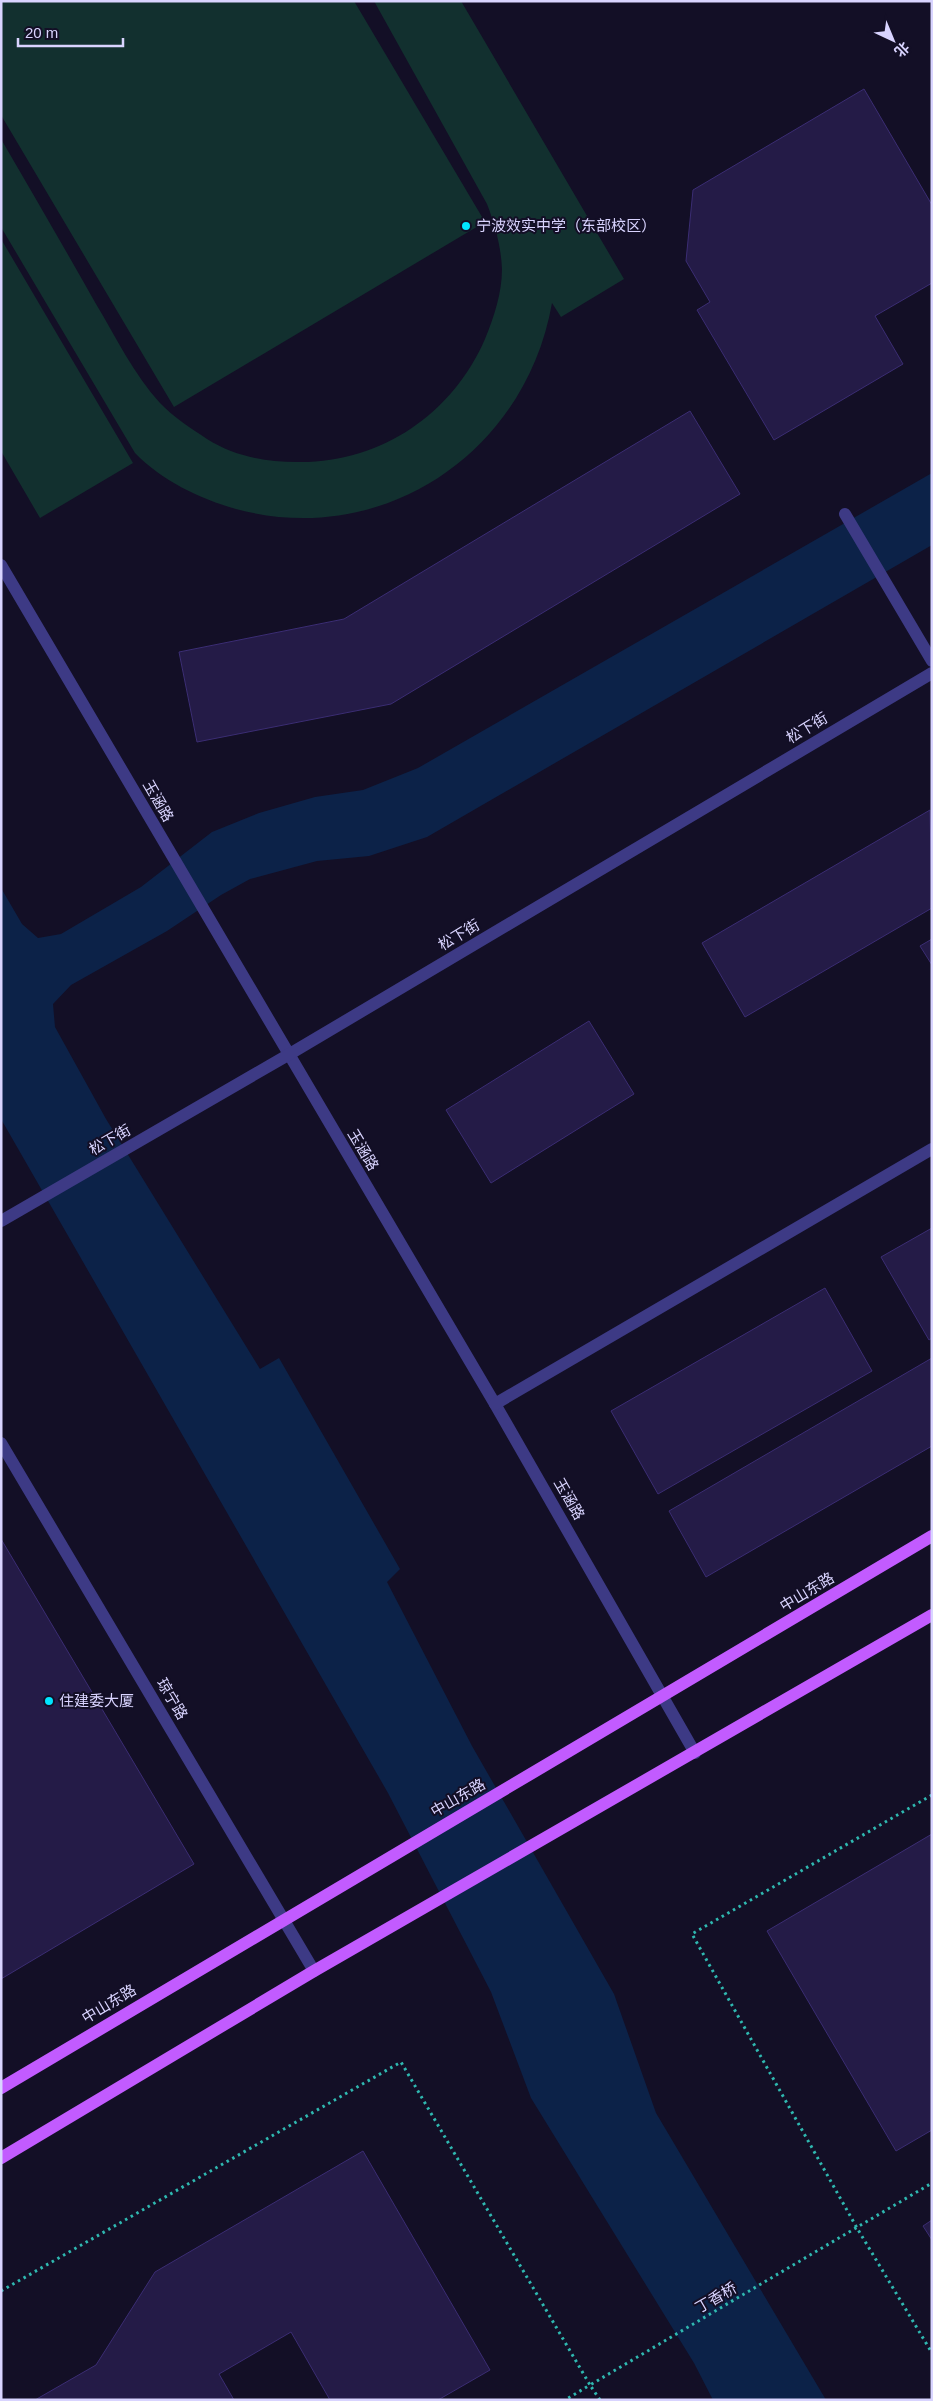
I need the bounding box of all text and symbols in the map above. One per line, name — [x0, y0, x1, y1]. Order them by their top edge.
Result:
scale bar — [18, 15, 122, 47]
north arrow — [868, 15, 918, 65]
text: 20 m — [25, 24, 58, 41]
text: 北 — [891, 39, 913, 60]
place label: 宁波效实中学（东部校区） — [476, 217, 656, 234]
marker: 宁波效实中学（东部校区） — [460, 220, 472, 232]
street label: 松下街 — [783, 709, 830, 746]
street label: 玉涵路 — [140, 777, 177, 824]
street label: 松下街 — [435, 916, 482, 953]
street label: 松下街 — [86, 1121, 133, 1158]
street label: 玉涵路 — [345, 1126, 382, 1173]
street label: 玉涵路 — [551, 1475, 588, 1522]
street label: 中山东路 — [777, 1569, 837, 1614]
street label: 琼宁路 — [154, 1675, 191, 1722]
place label: 住建委大厦 — [59, 1692, 134, 1709]
marker: 住建委大厦 — [43, 1695, 55, 1707]
street label: 中山东路 — [428, 1775, 488, 1820]
street label: 中山东路 — [79, 1981, 139, 2026]
street label: 丁香桥 — [692, 2279, 739, 2316]

